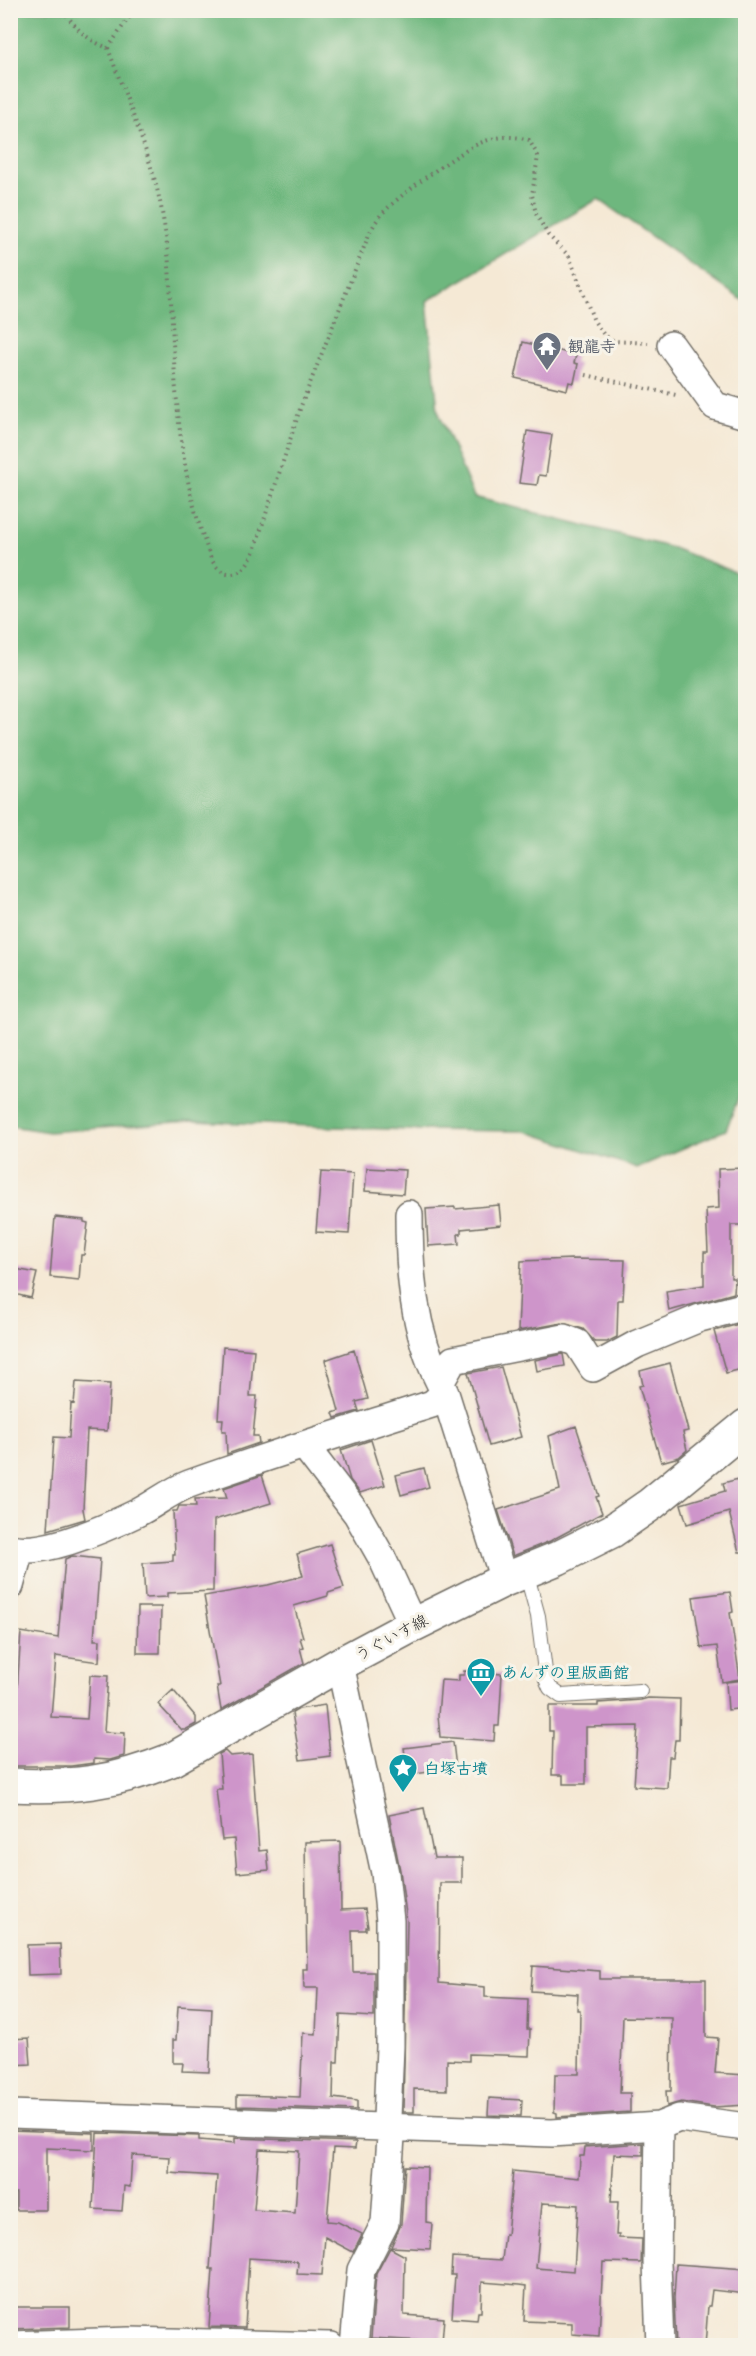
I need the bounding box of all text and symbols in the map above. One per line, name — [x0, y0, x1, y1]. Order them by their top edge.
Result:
temple icon: 観龍寺 — [531, 330, 563, 372]
place label: 観龍寺 — [568, 335, 616, 360]
street label: うぐいす線 — [351, 1609, 433, 1668]
museum icon: あんずの里版画館 — [465, 1656, 497, 1698]
place label: あんずの里版画館 — [502, 1661, 629, 1686]
place icon: 白塚古墳 — [387, 1752, 419, 1794]
place label: 白塚古墳 — [424, 1757, 488, 1782]

